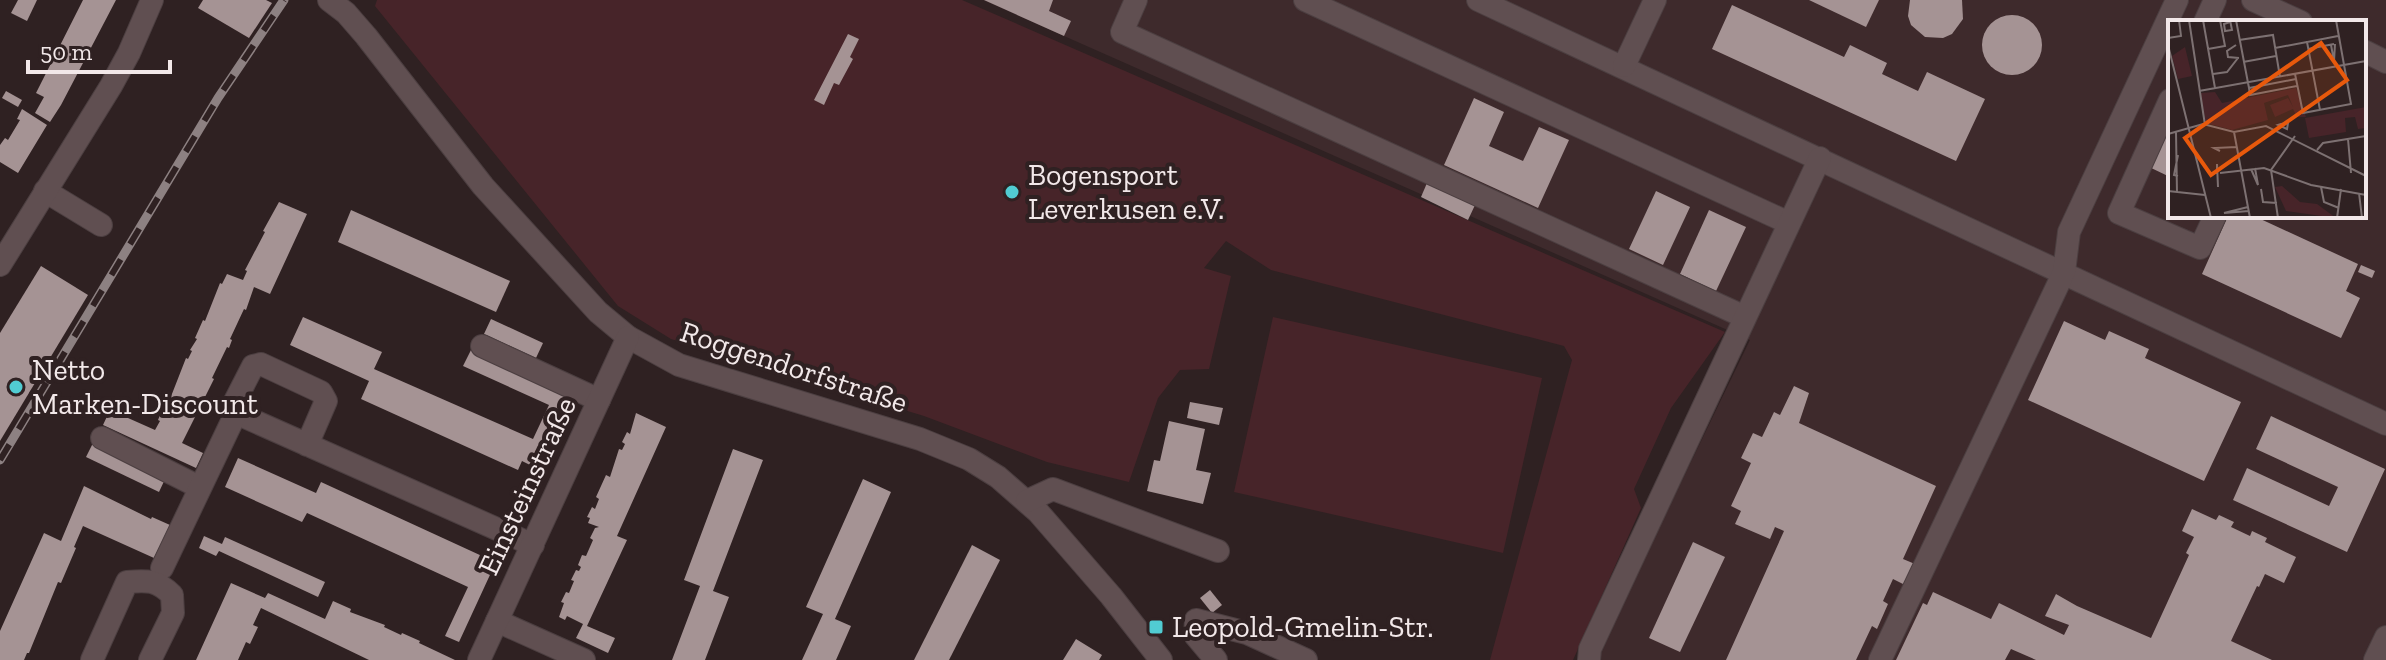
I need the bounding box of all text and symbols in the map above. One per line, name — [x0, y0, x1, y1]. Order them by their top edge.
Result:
inset map — [2168, 20, 2366, 218]
scale bar — [28, 24, 170, 74]
text: 50 m — [40, 37, 93, 66]
place label: Bogensport Leverkusen e.V. — [1028, 157, 1224, 227]
marker: Bogensport Leverkusen e.V. — [1003, 183, 1021, 201]
street label: Roggendorfstraße — [676, 313, 912, 421]
place label: Netto Marken-Discount — [32, 352, 258, 422]
marker: Netto Marken-Discount — [7, 378, 25, 396]
street label: Einsteinstraße — [470, 391, 584, 581]
place label: Leopold-Gmelin-Str. — [1172, 609, 1434, 645]
marker: Leopold-Gmelin-Str. — [1147, 618, 1165, 636]

